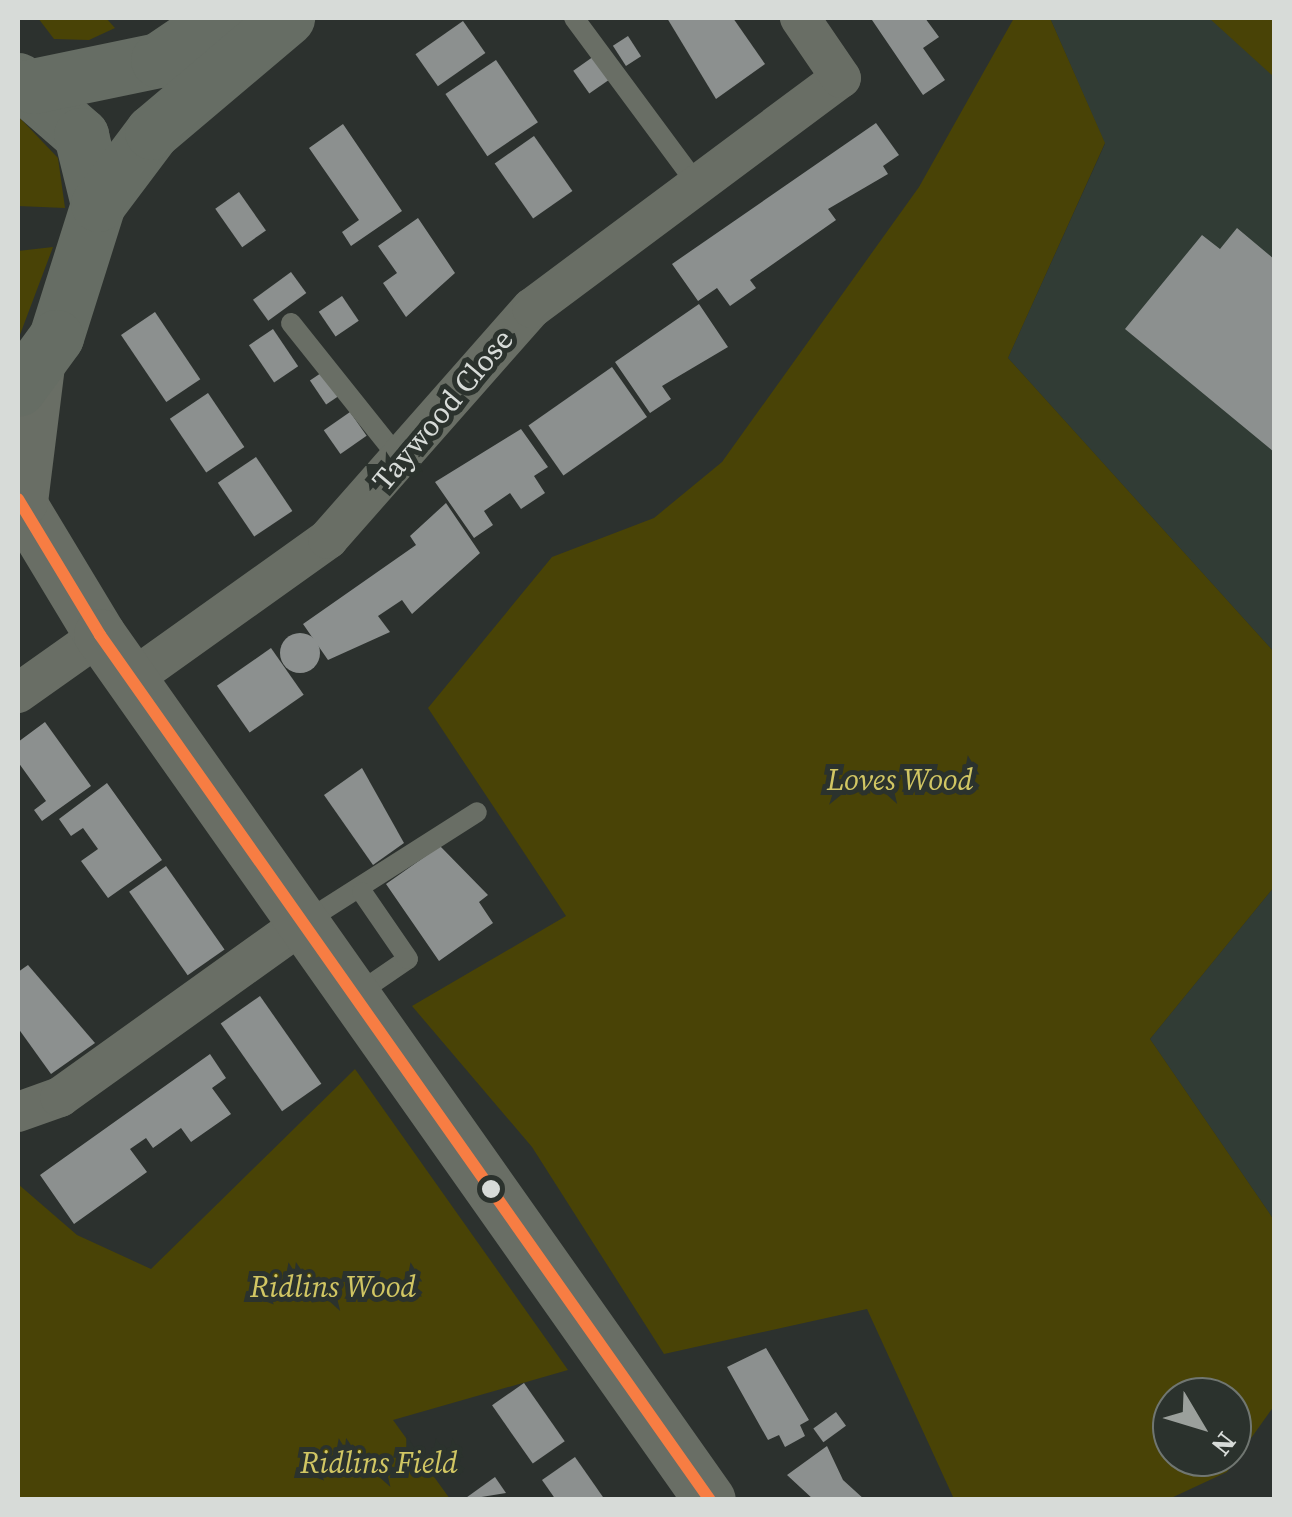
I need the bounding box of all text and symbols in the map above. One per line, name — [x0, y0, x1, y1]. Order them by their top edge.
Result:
street label: Taywood Close — [365, 322, 521, 498]
park label: Loves Wood — [827, 762, 973, 798]
unlabelled marker — [481, 1179, 501, 1199]
park label: Ridlins Wood — [250, 1269, 416, 1305]
north arrow — [1152, 1377, 1252, 1477]
text: N — [1203, 1425, 1245, 1464]
park label: Ridlins Field — [300, 1445, 458, 1481]

